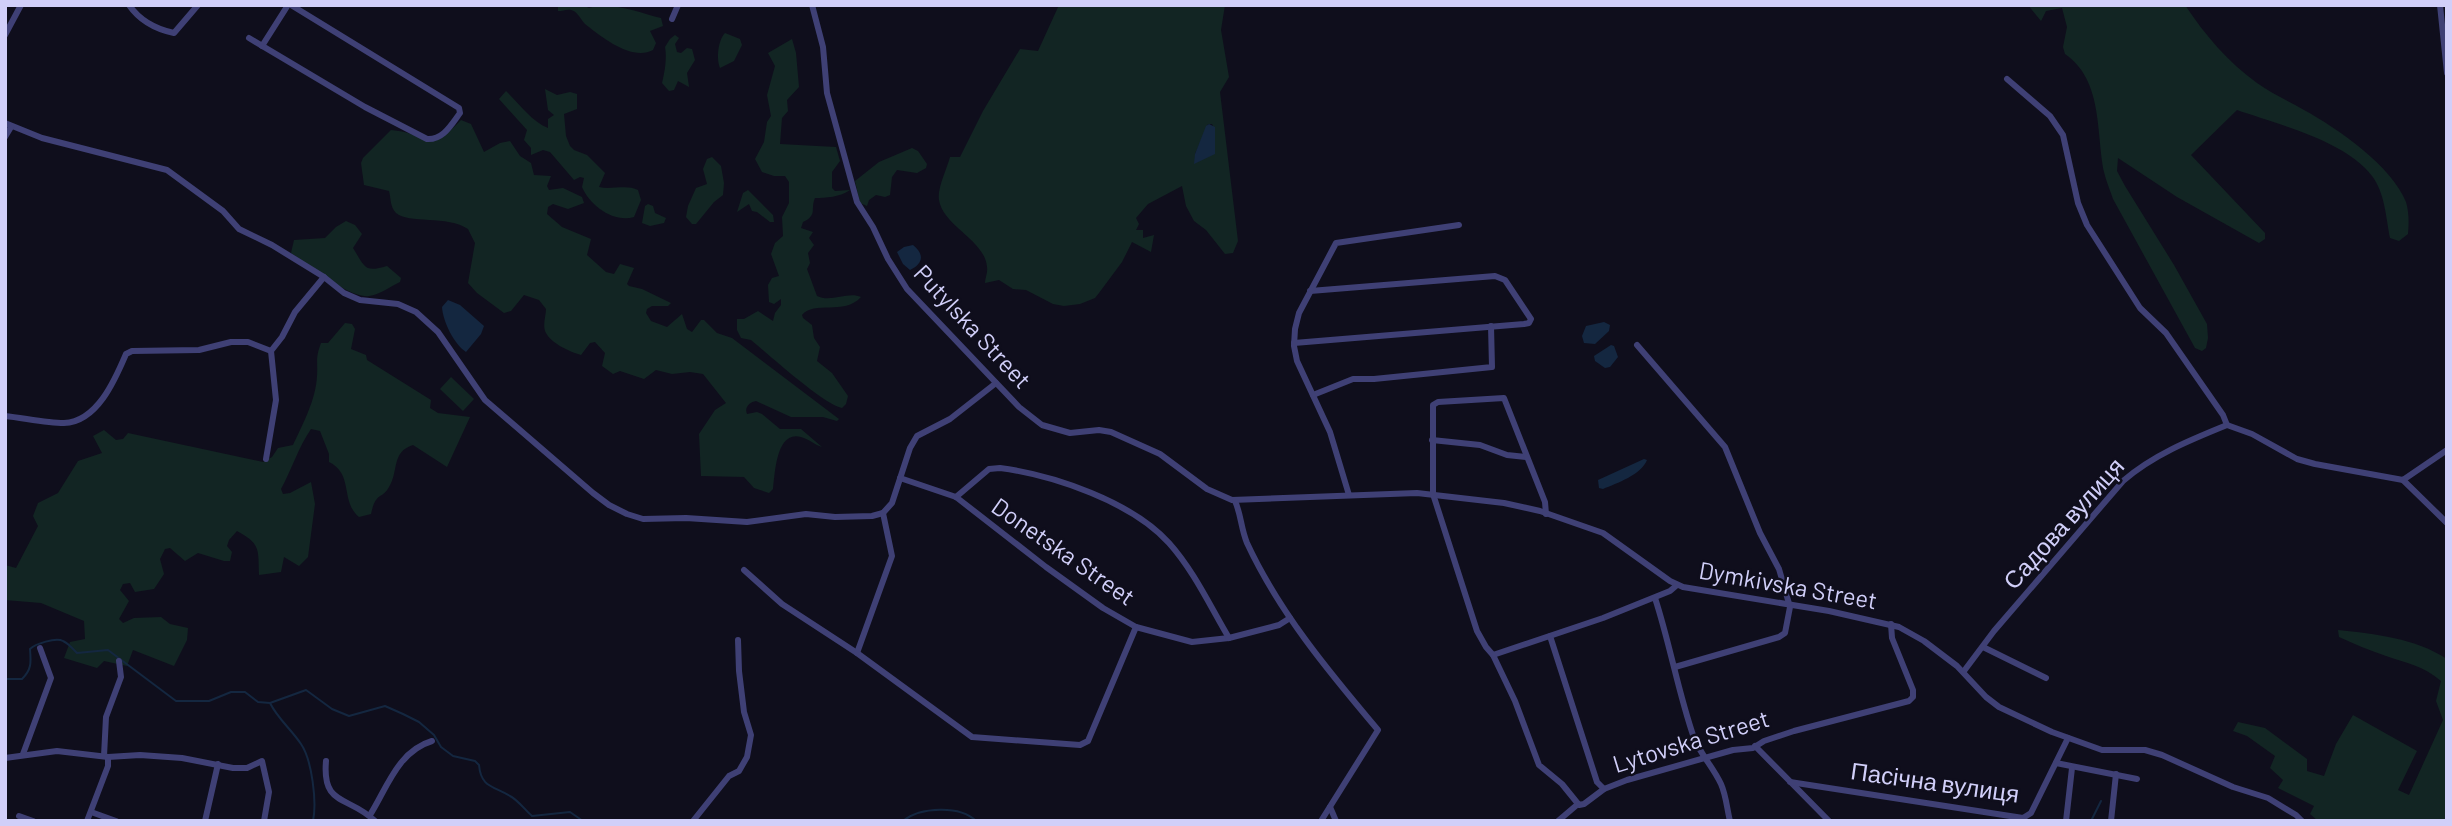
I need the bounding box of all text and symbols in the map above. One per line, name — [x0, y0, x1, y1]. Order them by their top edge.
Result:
street label: Putylska Street — [908, 258, 1038, 394]
street label: Садова вулиця — [1996, 451, 2129, 595]
street label: Donetska Street — [987, 491, 1141, 611]
street label: Dymkivska Street — [1697, 555, 1880, 614]
street label: Lytovska Street — [1609, 703, 1772, 778]
street label: Пасічна вулиця — [1849, 755, 2021, 808]

